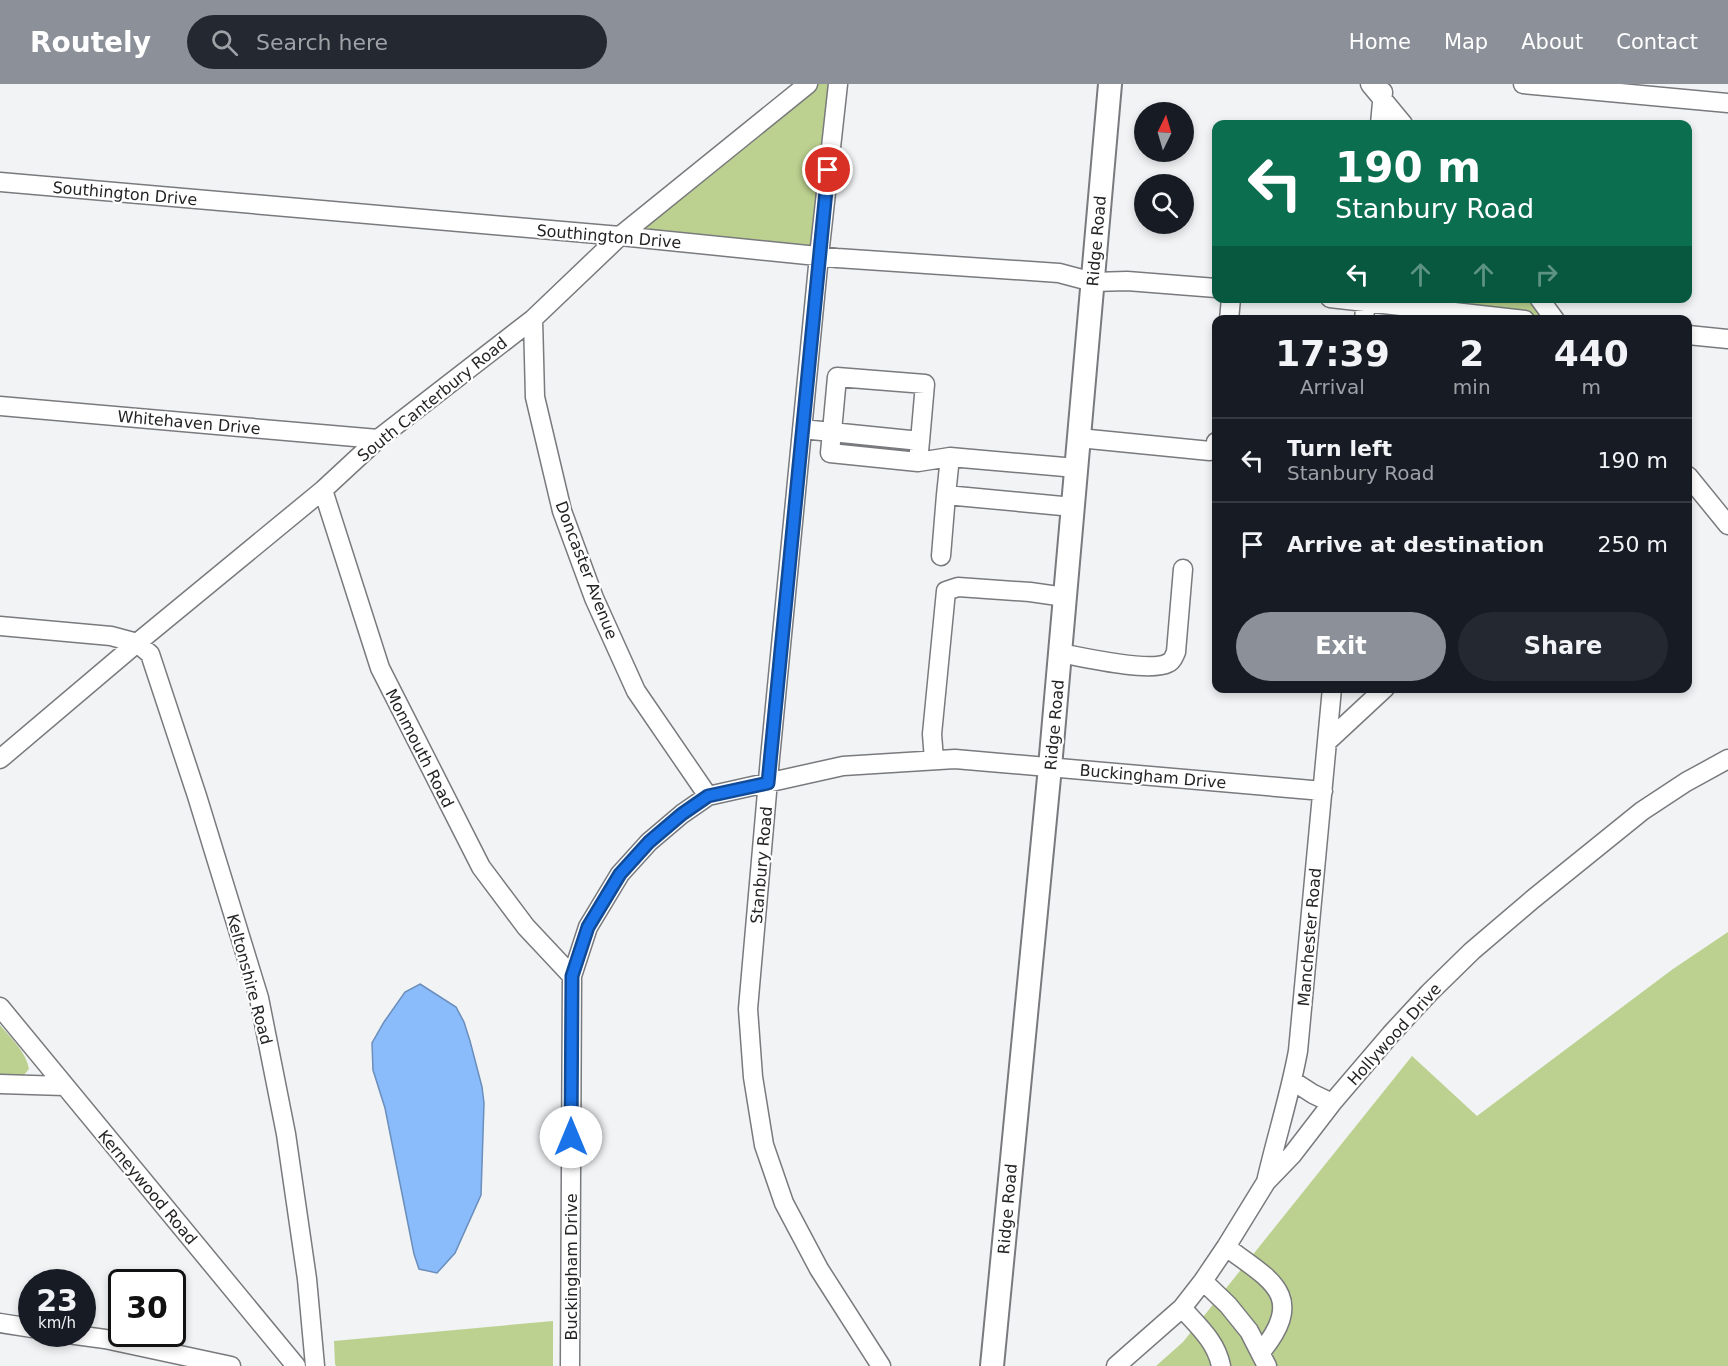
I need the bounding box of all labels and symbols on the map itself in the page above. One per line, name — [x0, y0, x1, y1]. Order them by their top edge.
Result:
north arrow — [1134, 102, 1194, 162]
pin — [802, 144, 853, 195]
street label: Southington Drive — [52, 178, 198, 209]
street label: Ridge Road — [1083, 195, 1110, 287]
street label: Southington Drive — [536, 221, 682, 252]
street label: South Canterbury Road — [354, 333, 511, 466]
street label: Whitehaven Drive — [117, 407, 261, 438]
street label: Doncaster Avenue — [551, 498, 622, 642]
street label: Ridge Road — [1041, 679, 1068, 771]
street label: Monmouth Road — [381, 686, 458, 811]
street label: Buckingham Drive — [1079, 761, 1227, 792]
street label: Stanbury Road — [747, 805, 776, 925]
street label: Manchester Road — [1294, 867, 1325, 1007]
street label: Keltonshire Road — [223, 912, 276, 1047]
street label: Hollywood Drive — [1344, 979, 1445, 1089]
position arrow — [539, 1105, 603, 1169]
street label: Kerneywood Road — [94, 1126, 201, 1248]
street label: Ridge Road — [994, 1163, 1021, 1255]
street label: Buckingham Drive — [562, 1193, 581, 1341]
speed limit sign: 30 — [108, 1269, 186, 1347]

